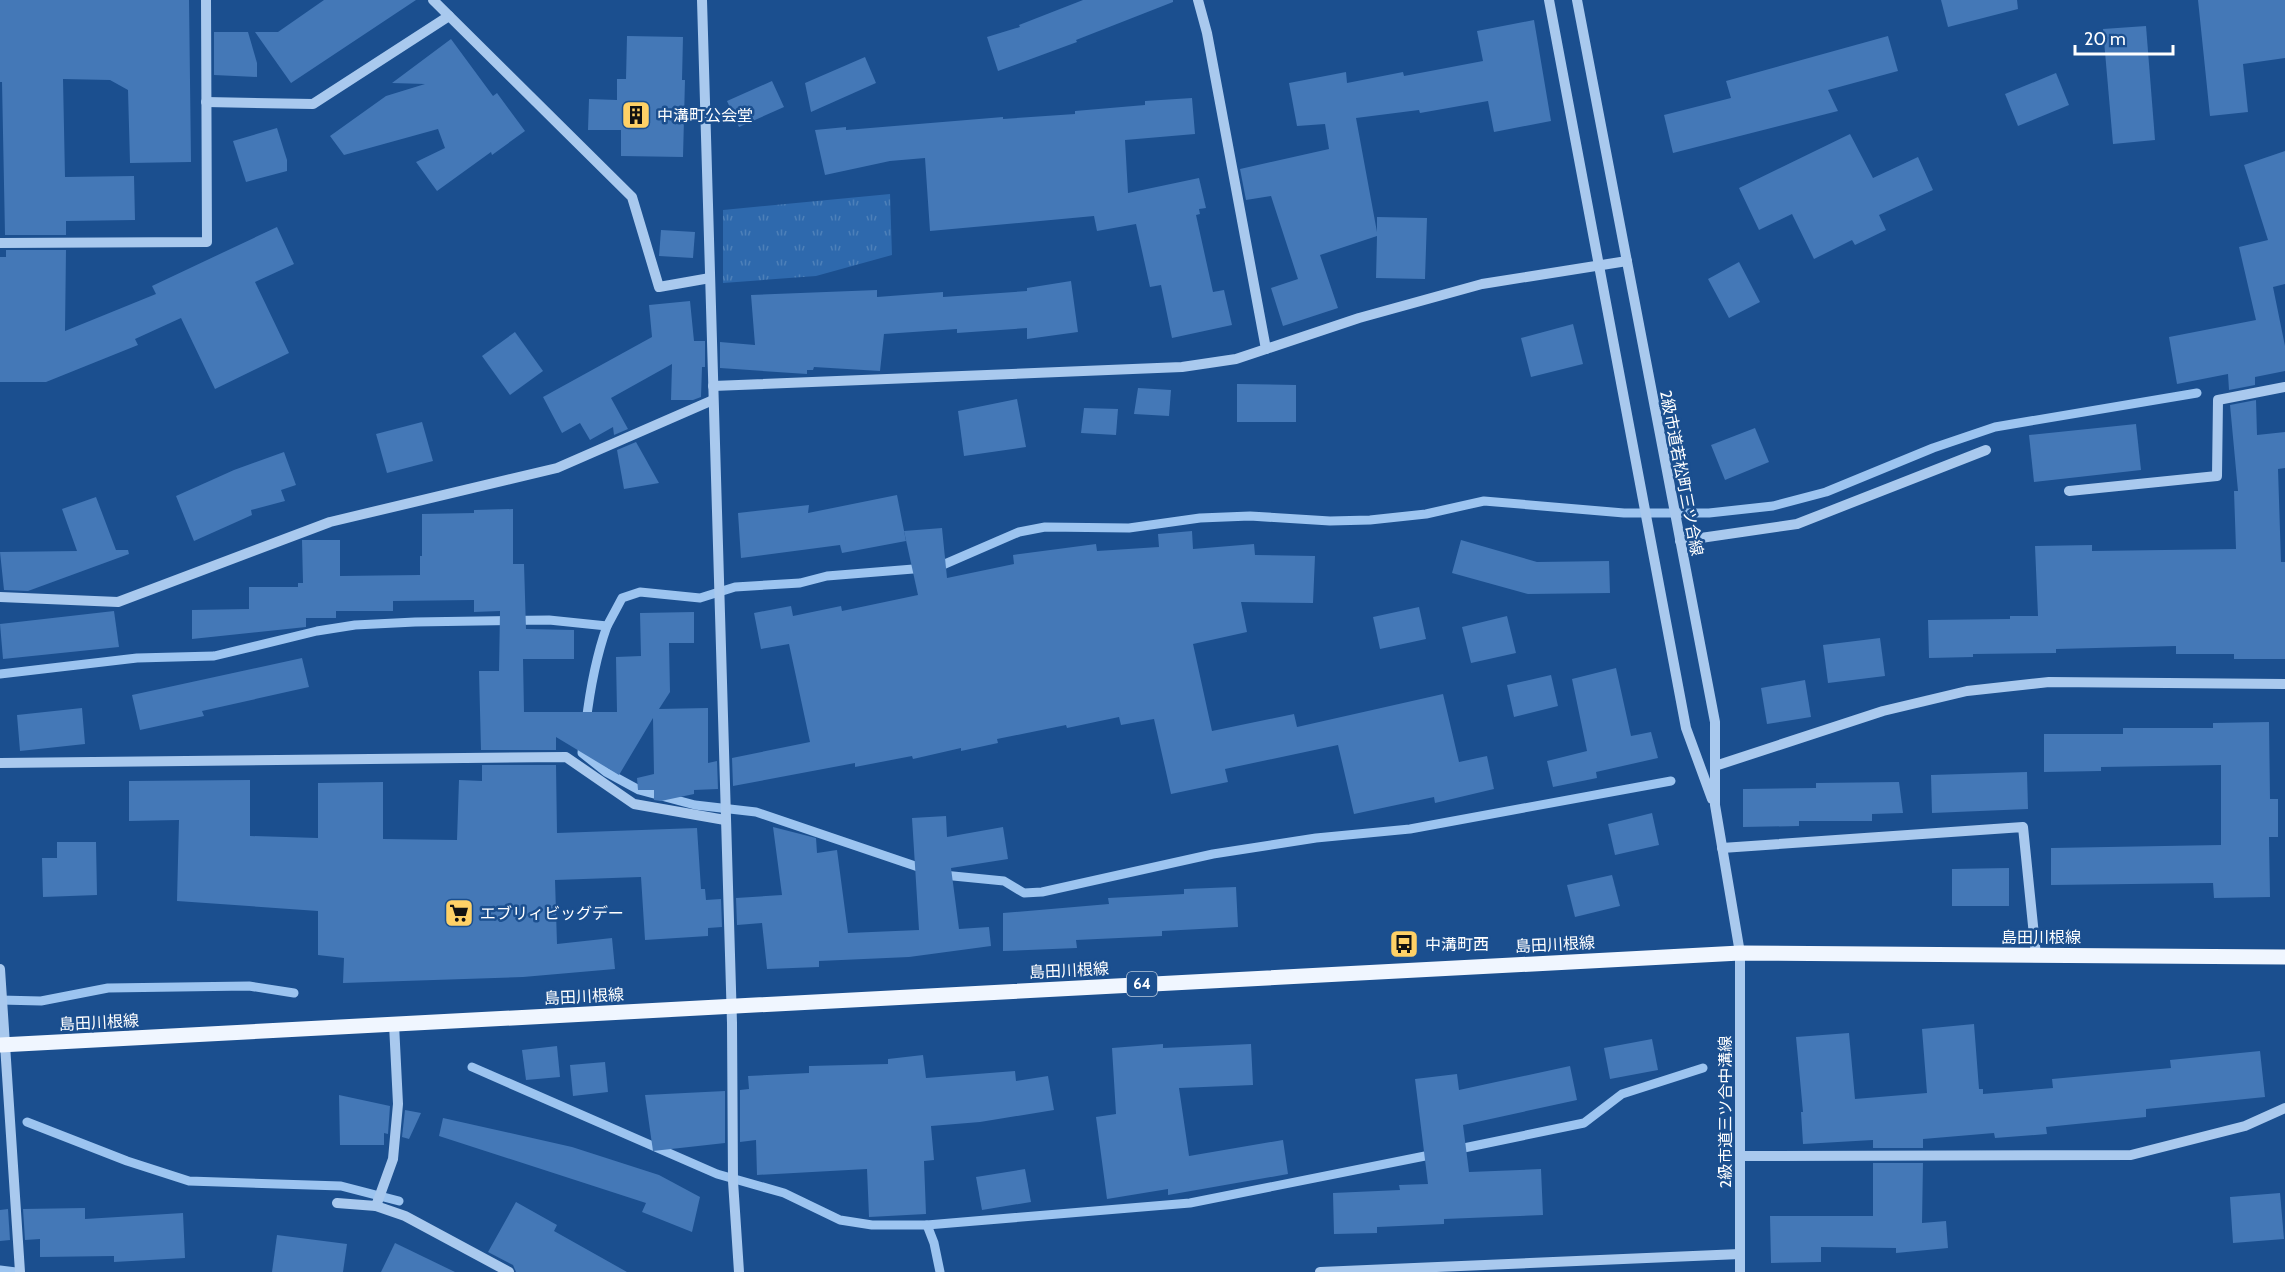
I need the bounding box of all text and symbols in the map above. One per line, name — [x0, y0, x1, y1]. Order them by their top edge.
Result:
scale bar — [2075, 18, 2172, 56]
text: 20 m — [2084, 28, 2126, 50]
building icon: 中溝町公会堂 — [620, 99, 652, 131]
place label: 中溝町公会堂 — [657, 106, 753, 125]
street label: 2級市道若松町三ツ合線 — [1656, 389, 1707, 558]
supermarket icon: エブリィビッグデー — [443, 897, 475, 929]
place label: エブリィビッグデー — [480, 904, 624, 923]
bus stop icon: 中溝町西 — [1388, 928, 1420, 960]
street label: 島田川根線 — [2001, 928, 2081, 947]
street label: 島田川根線 — [1515, 933, 1595, 956]
place label: 中溝町西 — [1425, 935, 1489, 954]
street label: 島田川根線 — [1029, 959, 1109, 982]
road number: 64 — [1127, 972, 1157, 996]
street label: 島田川根線 — [544, 985, 624, 1008]
street label: 島田川根線 — [59, 1011, 139, 1034]
street label: 2級市道三ツ合中溝線 — [1716, 1036, 1735, 1188]

